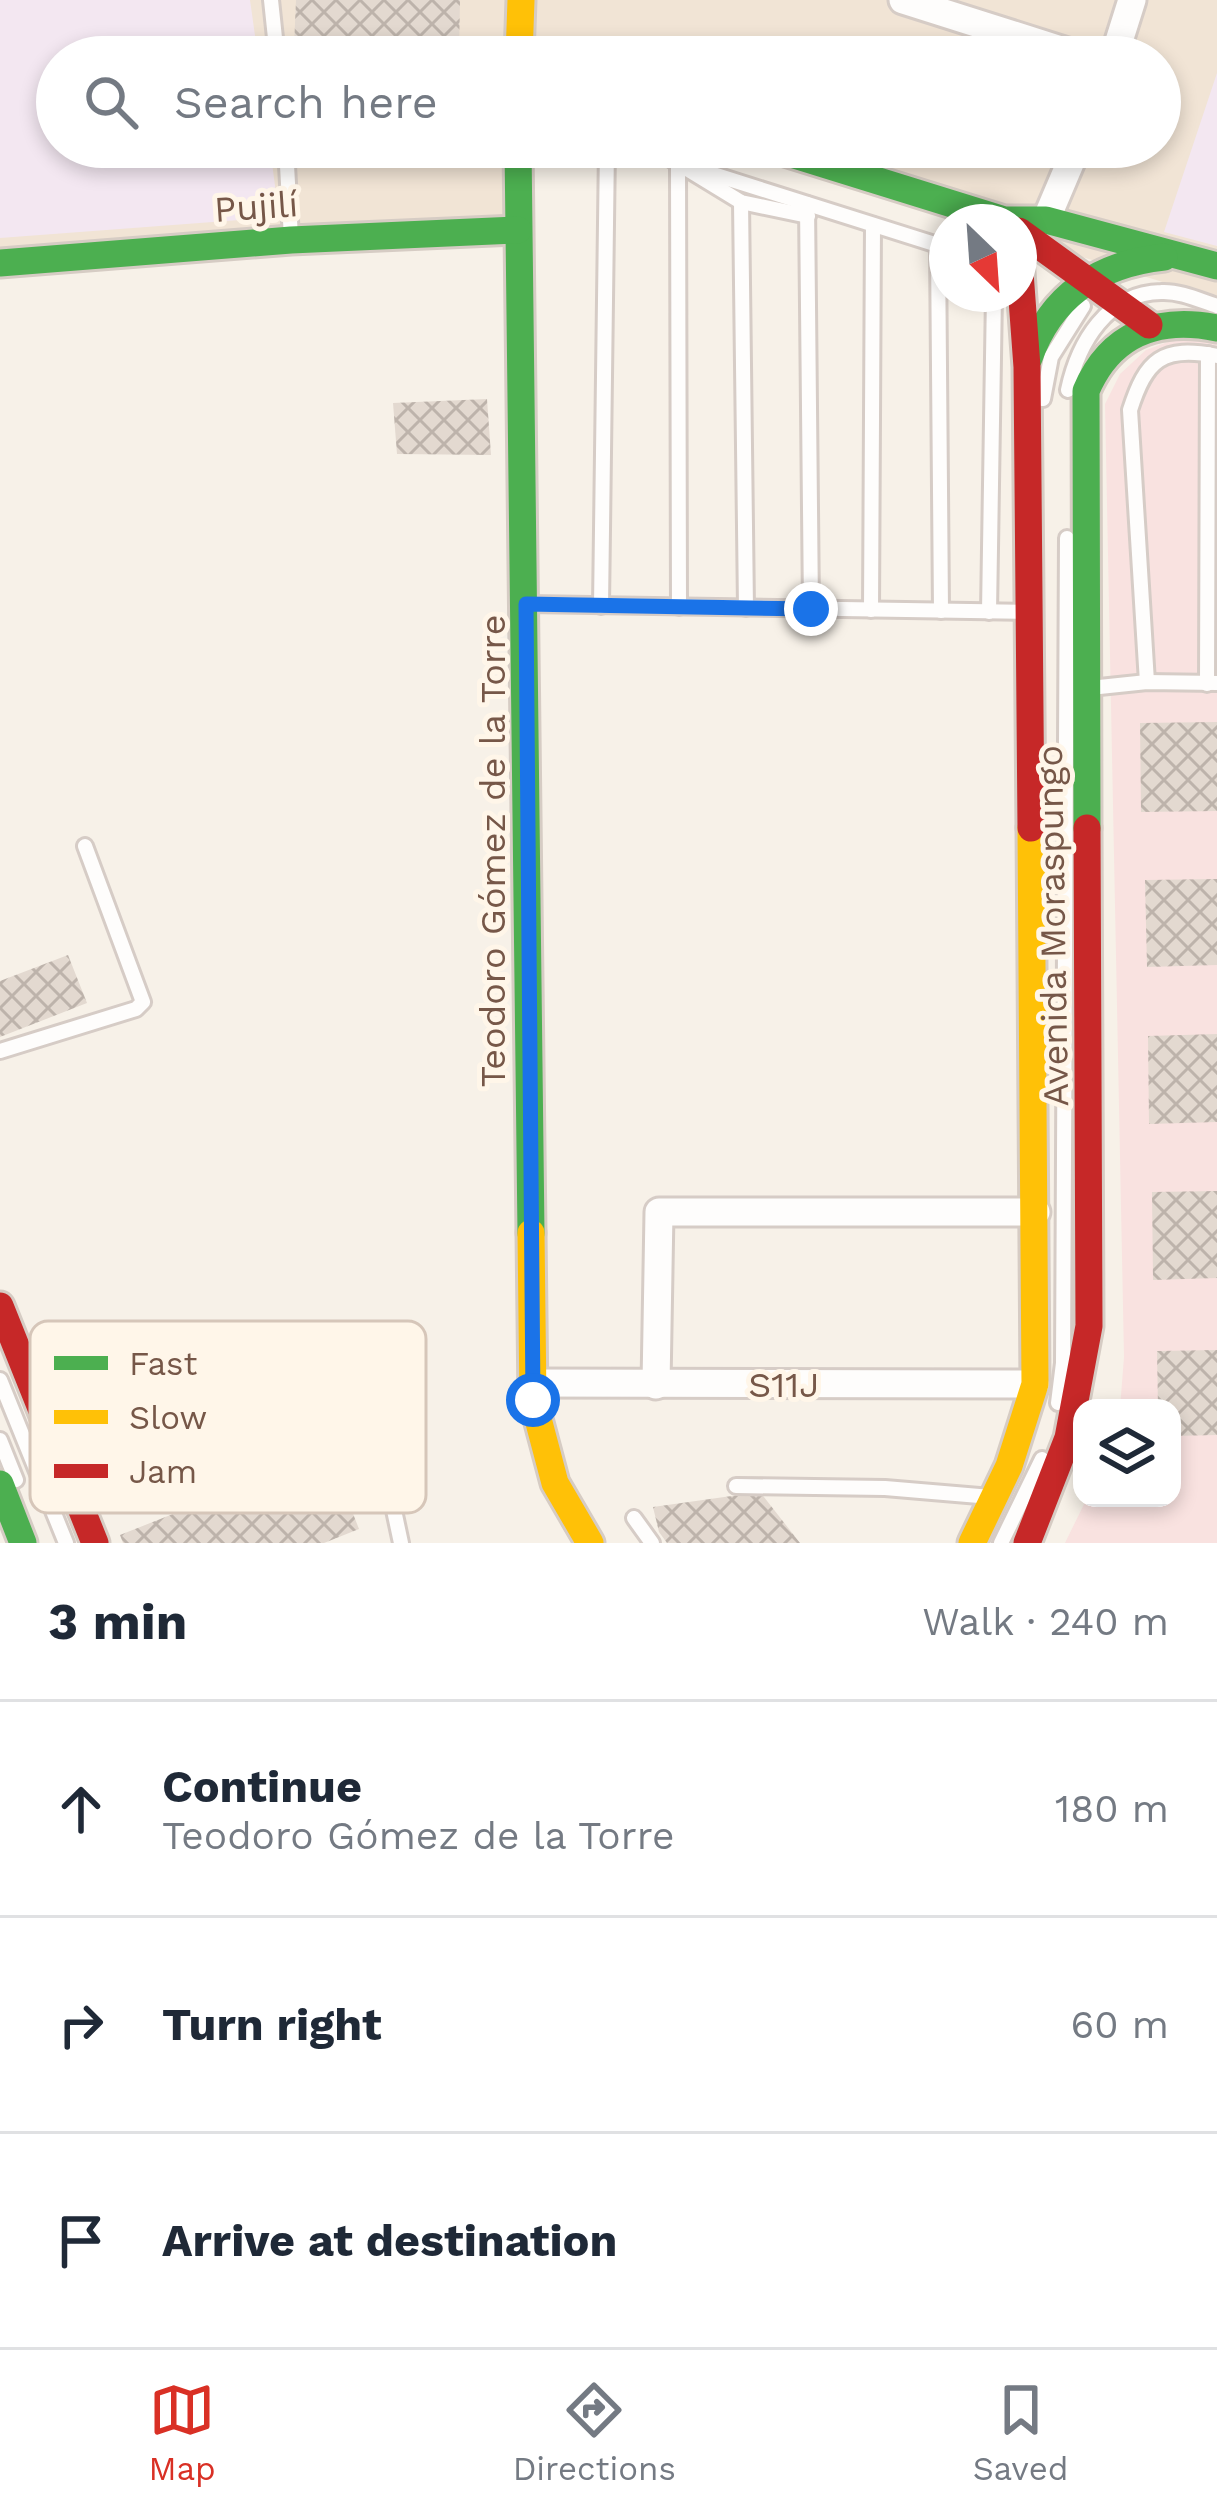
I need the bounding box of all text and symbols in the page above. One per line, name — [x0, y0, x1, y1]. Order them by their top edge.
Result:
search box — [36, 36, 1181, 168]
icon: search — [78, 69, 144, 135]
text: Search here — [174, 76, 438, 129]
street label: Pujilí — [213, 183, 299, 231]
north arrow — [929, 204, 1037, 312]
route end — [784, 582, 838, 636]
street label: Teodoro Gómez de la Torre — [472, 614, 514, 1088]
street label: Avenida Moraspungo — [1029, 745, 1077, 1107]
legend — [30, 1321, 426, 1513]
text: Fast — [129, 1344, 198, 1383]
street label: S11J — [748, 1364, 820, 1406]
route start — [506, 1373, 560, 1427]
text: Slow — [129, 1398, 207, 1437]
map controls — [1073, 1399, 1181, 1507]
button: layers — [1073, 1399, 1181, 1507]
text: Jam — [129, 1452, 197, 1491]
text: 3 min — [48, 1592, 187, 1651]
text: Walk · 240 m — [922, 1599, 1169, 1644]
text: Continue — [162, 1760, 362, 1813]
icon: ahead — [48, 1776, 114, 1842]
text: 180 m — [1055, 1786, 1169, 1831]
text: Teodoro Gómez de la Torre — [162, 1813, 674, 1858]
icon: right — [48, 1992, 114, 2058]
text: Turn right — [162, 1998, 382, 2051]
text: 60 m — [1071, 2002, 1169, 2047]
icon: arrive — [48, 2208, 114, 2274]
text: Arrive at destination — [162, 2214, 617, 2267]
tab: Map — [148, 2377, 216, 2488]
tab: Directions — [513, 2377, 676, 2488]
tab: Saved — [973, 2377, 1069, 2488]

